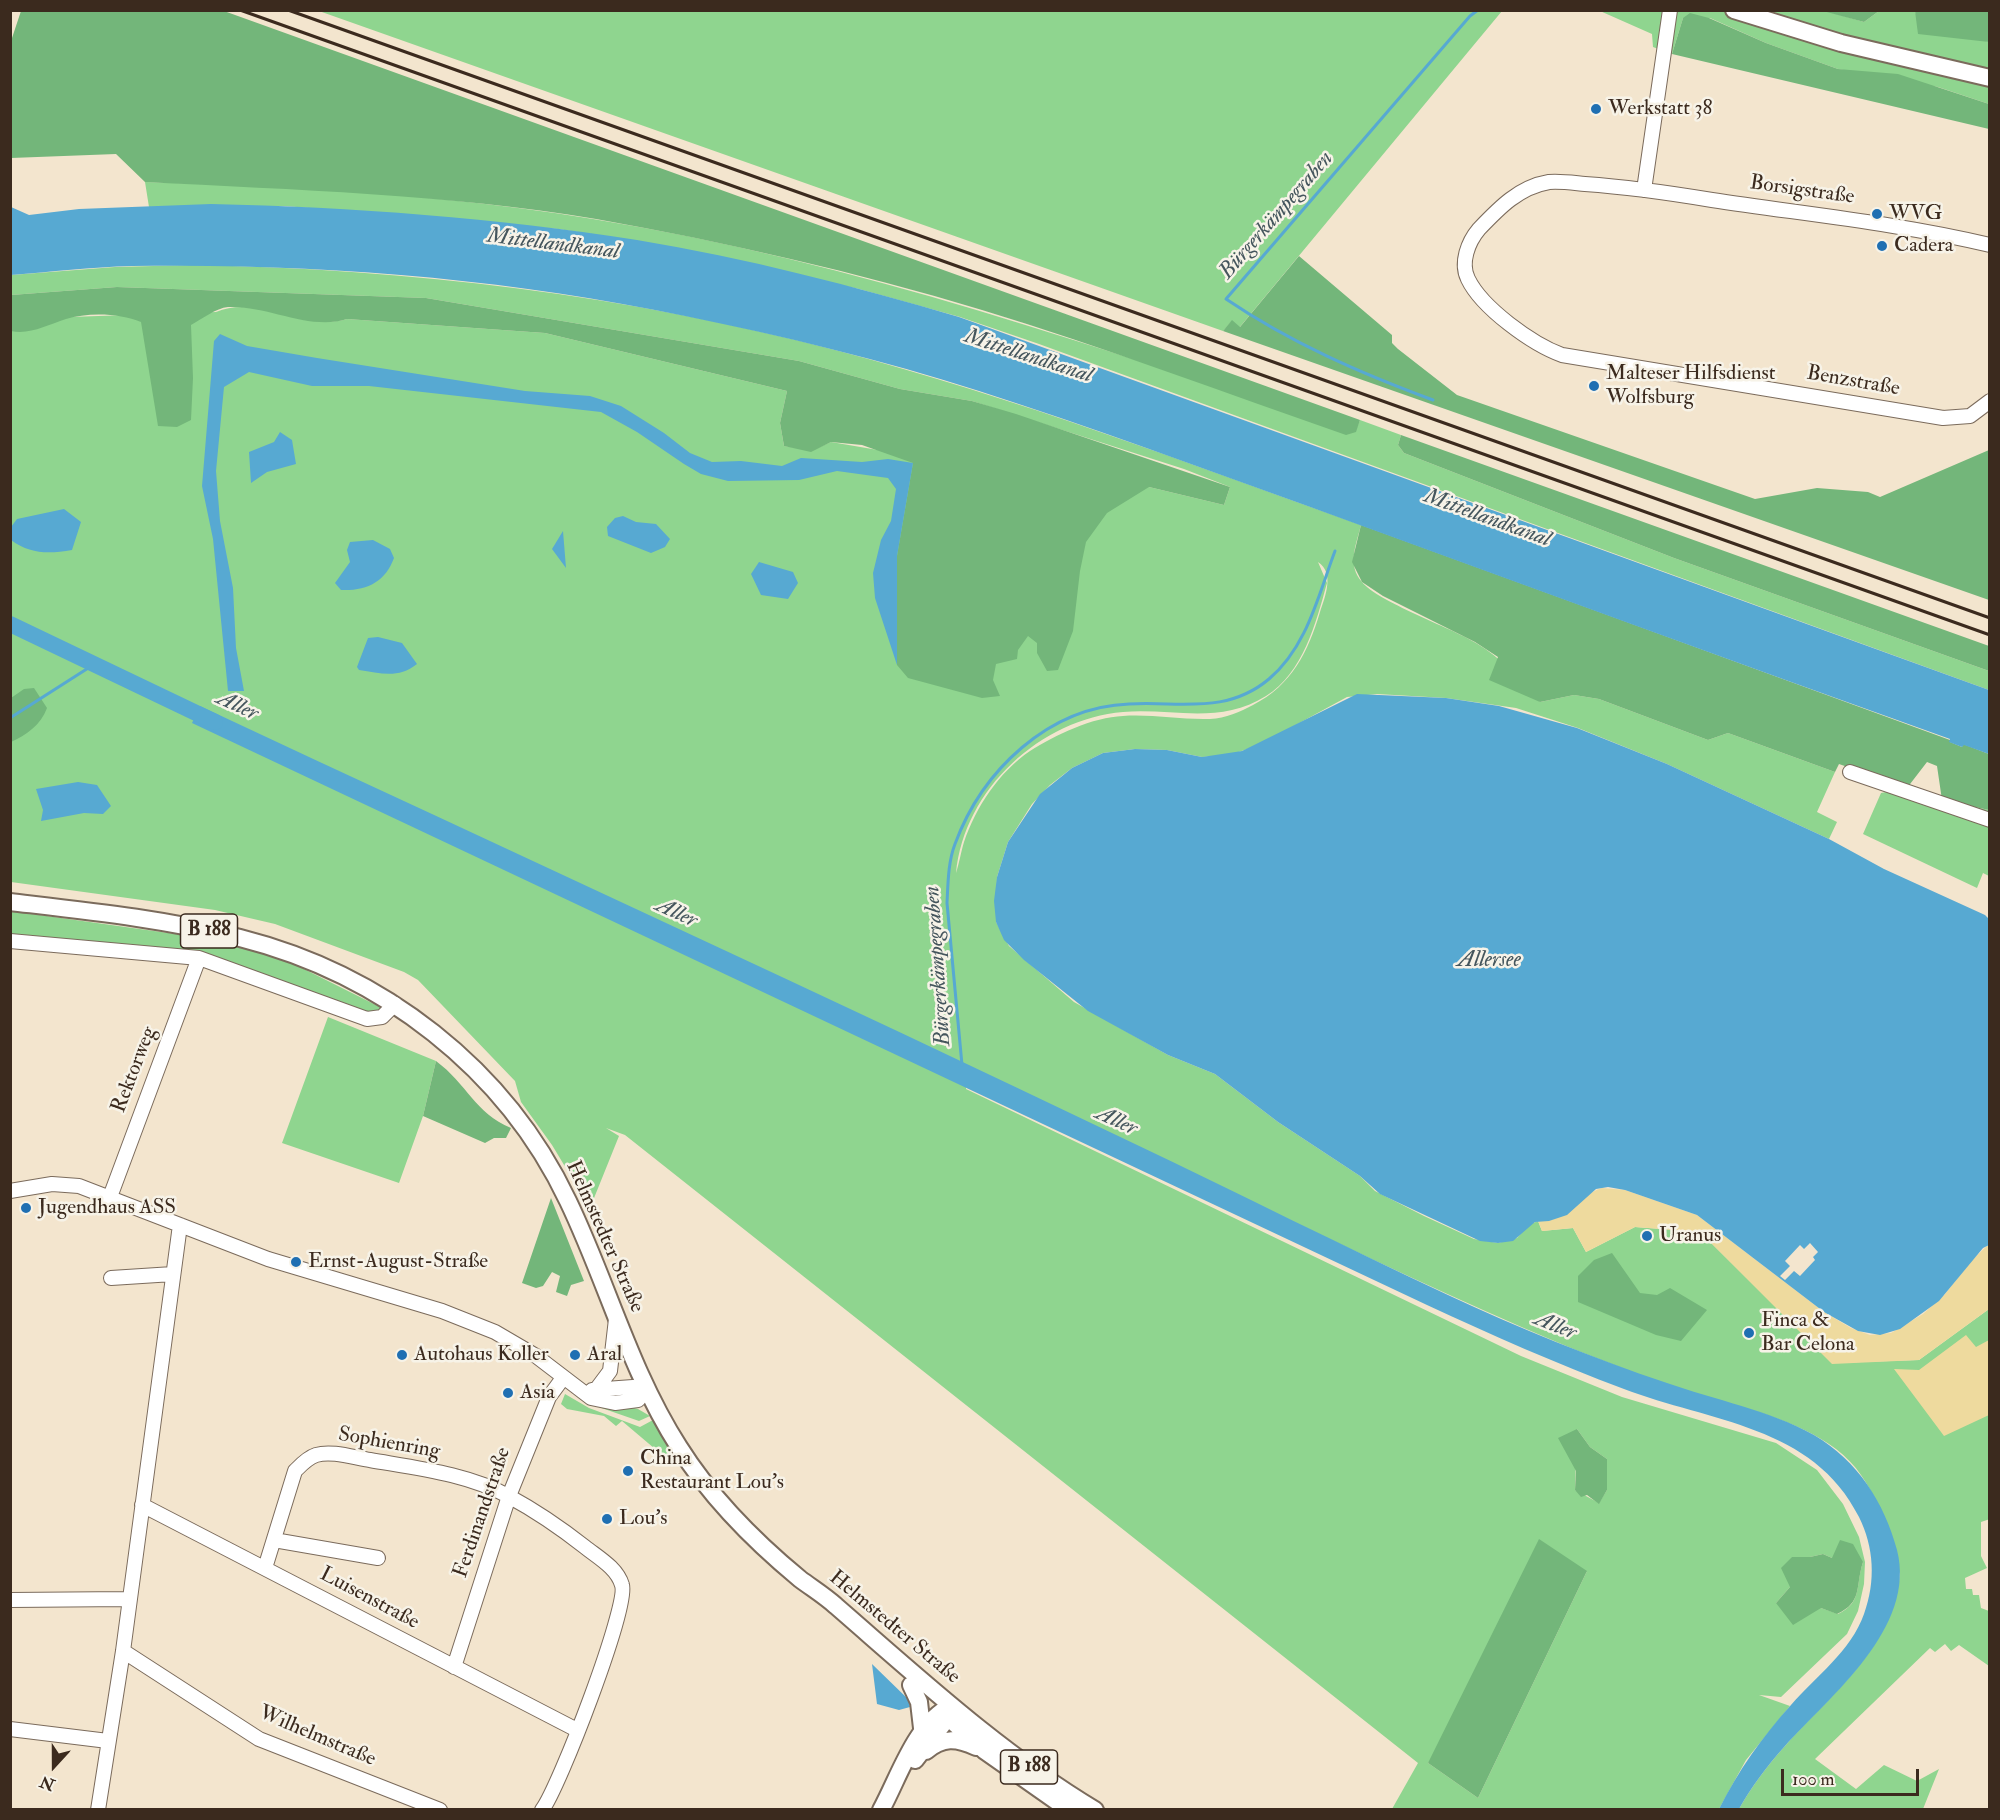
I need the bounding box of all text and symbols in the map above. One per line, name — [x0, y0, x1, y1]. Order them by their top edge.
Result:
place label: Werkstatt 38 — [1608, 96, 1712, 122]
marker: Werkstatt 38 — [1589, 102, 1603, 116]
water label: Bürgerkämpegraben — [1214, 147, 1340, 285]
street label: Borsigstraße — [1748, 171, 1856, 211]
place label: WVG — [1889, 201, 1943, 227]
marker: WVG — [1870, 207, 1884, 221]
water label: Mittellandkanal — [486, 224, 620, 266]
place label: Cadera — [1894, 233, 1953, 259]
marker: Cadera — [1875, 239, 1889, 253]
water label: Mittellandkanal — [961, 324, 1095, 390]
place label: Malteser Hilfsdienst Wolfsburg — [1606, 361, 1775, 411]
street label: Benzstraße — [1804, 361, 1902, 403]
marker: Malteser Hilfsdienst Wolfsburg — [1587, 379, 1601, 393]
water label: Mittellandkanal — [1420, 484, 1554, 554]
water label: Aller — [212, 686, 262, 728]
water label: Bürgerkämpegraben — [920, 885, 958, 1047]
water label: Aller — [651, 893, 701, 935]
road number: B 188 — [180, 914, 238, 948]
water label: Allersee — [1457, 948, 1521, 974]
street label: Rektorweg — [107, 1023, 163, 1117]
water label: Aller — [1091, 1101, 1141, 1143]
street label: Helmstedter Straße — [559, 1157, 649, 1317]
place label: Jugendhaus ASS — [38, 1195, 176, 1221]
marker: Jugendhaus ASS — [19, 1201, 33, 1215]
place label: Uranus — [1659, 1223, 1721, 1249]
marker: Uranus — [1640, 1229, 1654, 1243]
place label: Ernst-August-Straße — [308, 1249, 488, 1275]
marker: Ernst-August-Straße — [289, 1255, 303, 1269]
water label: Aller — [1530, 1307, 1580, 1347]
place label: Finca & Bar Celona — [1761, 1308, 1855, 1358]
marker: Finca & Bar Celona — [1742, 1326, 1756, 1340]
place label: Autohaus Koller — [414, 1342, 549, 1368]
place label: Aral — [587, 1342, 622, 1368]
marker: Autohaus Koller — [395, 1348, 409, 1362]
marker: Aral — [568, 1348, 582, 1362]
place label: Asia — [520, 1380, 555, 1406]
marker: Asia — [501, 1386, 515, 1400]
street label: Sophienring — [336, 1423, 442, 1465]
street label: Ferdinandstraße — [449, 1445, 517, 1581]
place label: China Restaurant Lou's — [640, 1446, 784, 1496]
marker: China Restaurant Lou's — [621, 1464, 635, 1478]
place label: Lou's — [619, 1506, 667, 1532]
marker: Lou's — [600, 1512, 614, 1526]
street label: Luisenstraße — [315, 1562, 423, 1636]
street label: Helmstedter Straße — [823, 1566, 965, 1690]
street label: Wilhelmstraße — [255, 1701, 379, 1773]
north arrow — [24, 1736, 84, 1796]
road number: B 188 — [1000, 1750, 1058, 1784]
scale bar — [1784, 1757, 1922, 1795]
text: 100 m — [1792, 1768, 1835, 1791]
text: N — [37, 1771, 58, 1795]

